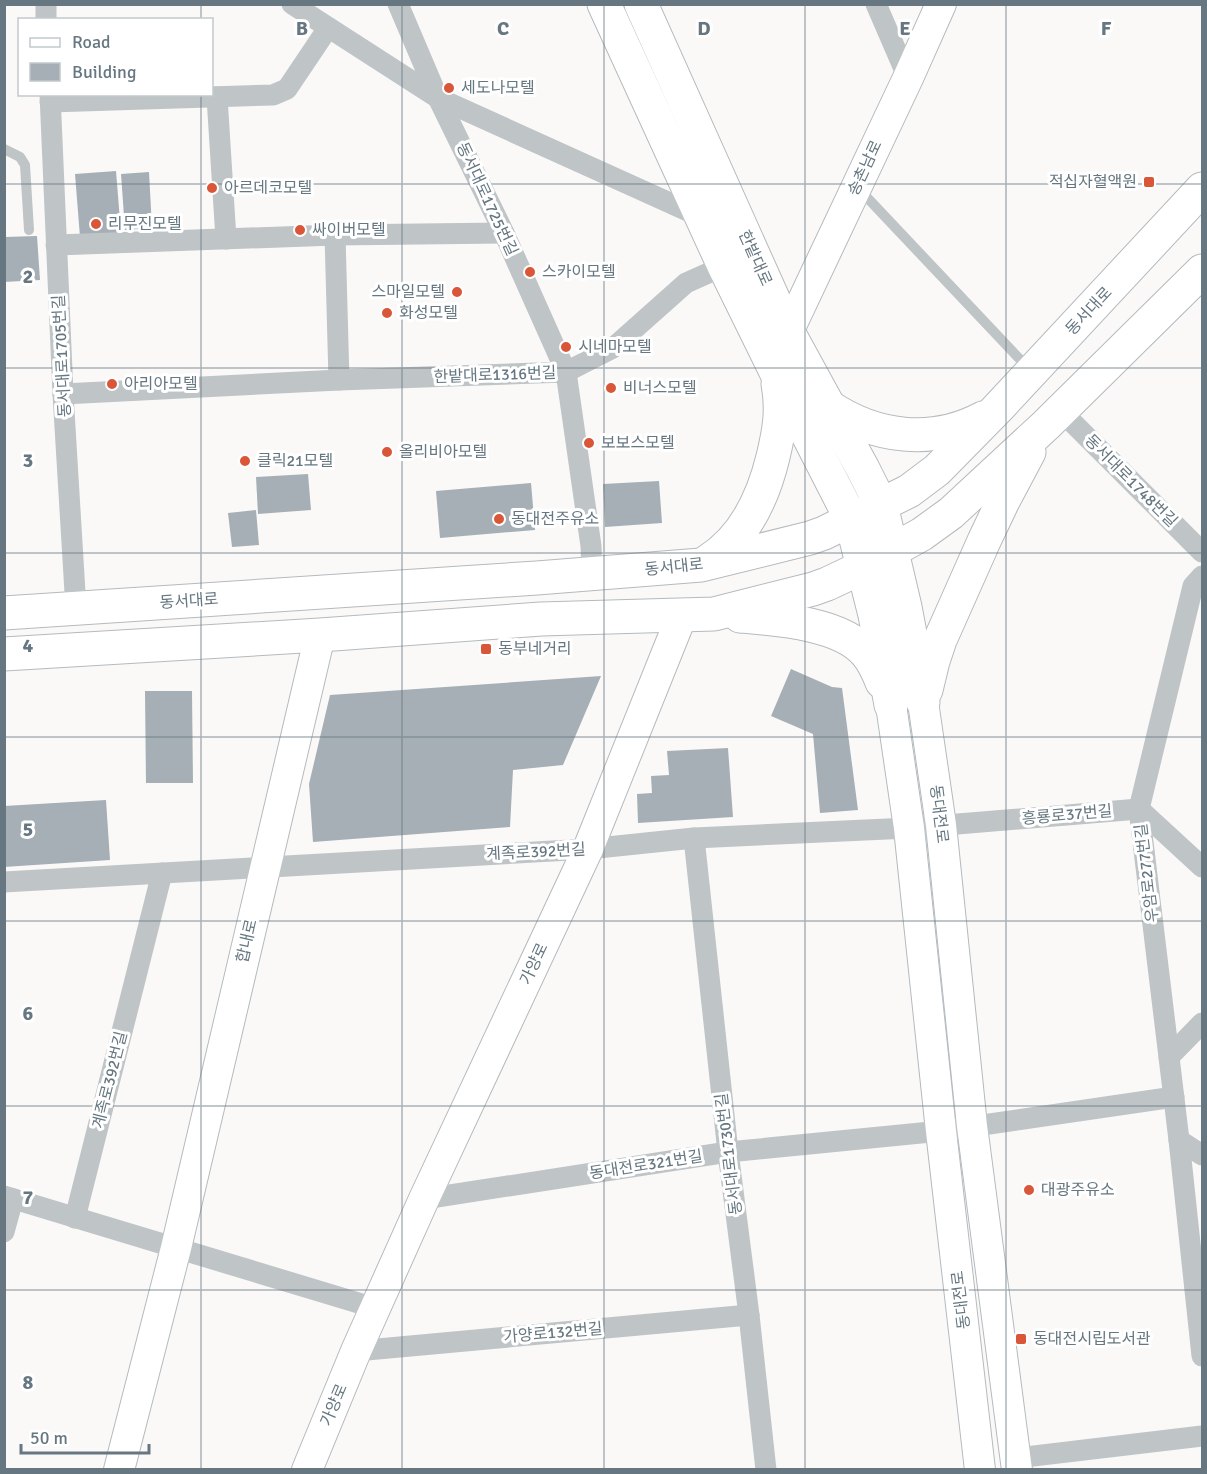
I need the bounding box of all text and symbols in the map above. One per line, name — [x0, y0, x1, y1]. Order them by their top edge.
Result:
text: B — [296, 16, 308, 41]
text: C — [497, 16, 509, 41]
text: D — [697, 16, 711, 41]
text: E — [899, 16, 911, 41]
text: F — [1101, 16, 1112, 41]
legend — [18, 18, 213, 96]
text: Road — [72, 31, 111, 53]
text: Building — [72, 61, 136, 83]
place label: 세도나모텔 — [461, 78, 535, 98]
marker: 세도나모텔 — [442, 81, 456, 95]
street label: 송촌남로 — [843, 137, 887, 199]
street label: 동서대로1725번길 — [452, 139, 522, 259]
place label: 적십자혈액원 — [1049, 172, 1137, 192]
marker: 적십자혈액원 — [1142, 175, 1156, 189]
place label: 아르데코모텔 — [224, 178, 312, 198]
marker: 아르데코모텔 — [205, 181, 219, 195]
place label: 리무진모텔 — [108, 214, 182, 234]
marker: 리무진모텔 — [89, 217, 103, 231]
place label: 싸이버모텔 — [312, 220, 386, 240]
marker: 싸이버모텔 — [293, 223, 307, 237]
street label: 한밭대로 — [734, 227, 776, 289]
place label: 스카이모텔 — [542, 262, 616, 282]
text: 2 — [23, 264, 33, 289]
marker: 스카이모텔 — [523, 265, 537, 279]
place label: 스마일모텔 — [371, 282, 445, 302]
street label: 동서대로 — [1062, 282, 1117, 339]
marker: 스마일모텔 — [450, 285, 464, 299]
street label: 동서대로1705번길 — [49, 294, 75, 418]
place label: 화성모텔 — [399, 303, 458, 323]
marker: 화성모텔 — [380, 306, 394, 320]
place label: 시네마모텔 — [578, 337, 652, 357]
marker: 시네마모텔 — [559, 340, 573, 354]
street label: 한밭대로1316번길 — [433, 363, 557, 387]
place label: 아리아모텔 — [124, 374, 198, 394]
marker: 아리아모텔 — [105, 377, 119, 391]
place label: 비너스모텔 — [623, 378, 697, 398]
marker: 비너스모텔 — [604, 381, 618, 395]
street label: 동서대로1748번길 — [1080, 430, 1182, 532]
place label: 보보스모텔 — [601, 433, 675, 453]
marker: 보보스모텔 — [582, 436, 596, 450]
place label: 올리비아모텔 — [399, 442, 487, 462]
marker: 올리비아모텔 — [380, 445, 394, 459]
text: 3 — [23, 448, 33, 473]
place label: 클릭21모텔 — [257, 451, 333, 471]
marker: 클릭21모텔 — [238, 454, 252, 468]
place label: 동대전주유소 — [511, 509, 599, 529]
marker: 동대전주유소 — [492, 512, 506, 526]
street label: 동서대로 — [644, 554, 705, 580]
street label: 동서대로 — [159, 589, 219, 613]
text: 4 — [23, 633, 34, 658]
place label: 동부네거리 — [498, 639, 572, 659]
marker: 동부네거리 — [479, 642, 493, 656]
street label: 동대전로 — [925, 784, 953, 845]
street label: 흥룡로37번길 — [1021, 801, 1113, 829]
text: 5 — [23, 817, 33, 842]
street label: 우암로277번길 — [1131, 822, 1163, 924]
street label: 계족로392번길 — [486, 839, 586, 865]
street label: 합내로 — [232, 917, 262, 965]
street label: 가양로 — [516, 940, 553, 988]
text: 6 — [23, 1001, 34, 1026]
street label: 계족로392번길 — [88, 1029, 132, 1131]
street label: 동서대로1730번길 — [712, 1092, 746, 1216]
street label: 동대전로321번길 — [588, 1146, 704, 1184]
place label: 대광주유소 — [1041, 1180, 1115, 1200]
marker: 대광주유소 — [1022, 1183, 1036, 1197]
text: 7 — [23, 1185, 34, 1210]
street label: 동대전로 — [947, 1269, 975, 1330]
street label: 가양로132번길 — [503, 1319, 603, 1347]
place label: 동대전시립도서관 — [1033, 1329, 1151, 1349]
marker: 동대전시립도서관 — [1014, 1332, 1028, 1346]
text: 8 — [23, 1370, 34, 1395]
street label: 가양로 — [316, 1381, 352, 1429]
scale bar — [21, 1417, 148, 1455]
text: 50 m — [30, 1427, 68, 1449]

